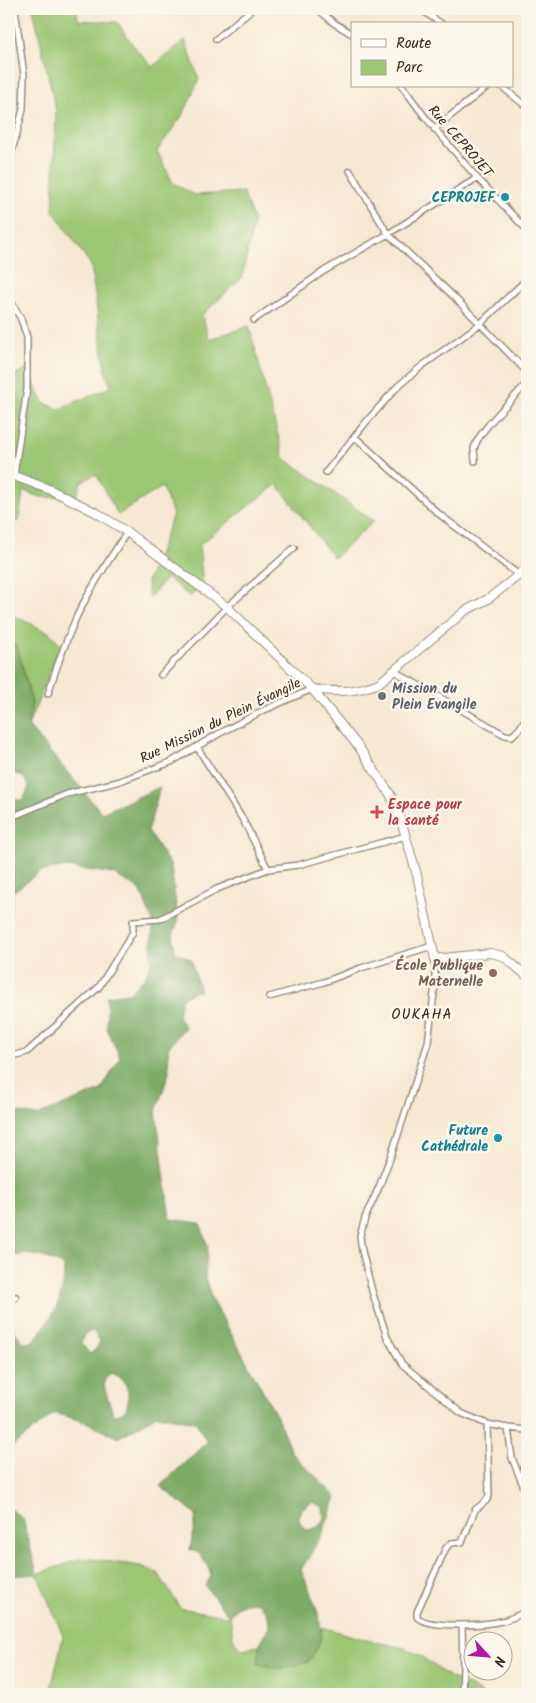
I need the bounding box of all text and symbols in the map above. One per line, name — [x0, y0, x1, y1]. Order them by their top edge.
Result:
legend — [351, 22, 514, 88]
text: Route — [396, 32, 432, 56]
text: Parc — [396, 56, 423, 80]
street label: Rue CEPROJET — [422, 100, 499, 184]
place label: CEPROJEF — [432, 187, 496, 209]
marker: CEPROJEF — [499, 191, 511, 203]
street label: Rue Mission du Plein Évangile — [136, 672, 305, 770]
place label: Mission du Plein Evangile — [392, 678, 477, 716]
marker: Mission du Plein Evangile — [376, 690, 388, 702]
place label: Espace pour la santé — [388, 794, 463, 832]
marker: Espace pour la santé — [370, 805, 384, 819]
place label: École Publique Maternelle — [395, 955, 483, 993]
marker: École Publique Maternelle — [487, 967, 499, 979]
district label: OUKAHA — [391, 1003, 453, 1027]
place label: Future Cathédrale — [421, 1120, 488, 1158]
marker: Future Cathédrale — [492, 1132, 504, 1144]
north arrow — [464, 1630, 514, 1680]
text: N — [487, 1652, 511, 1670]

